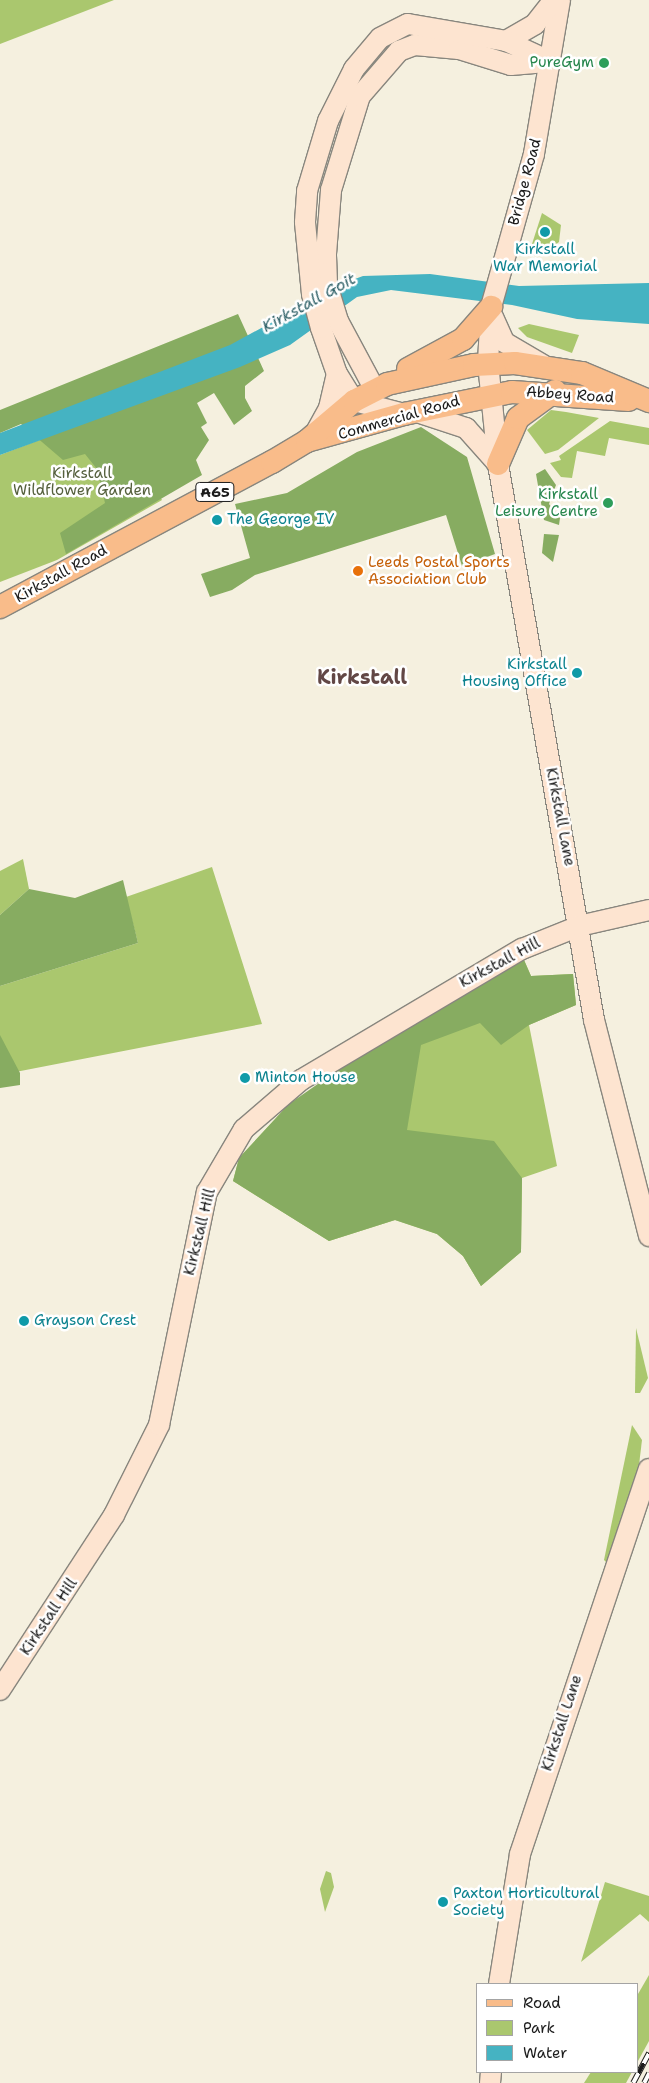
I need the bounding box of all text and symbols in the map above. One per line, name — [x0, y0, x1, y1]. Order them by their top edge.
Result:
place label: PureGym — [529, 54, 594, 72]
marker: PureGym — [598, 57, 610, 69]
street label: Bridge Road — [505, 137, 545, 227]
marker: Kirkstall War Memorial — [539, 226, 551, 238]
place label: Kirkstall War Memorial — [493, 240, 597, 275]
water label: Kirkstall Goit — [259, 269, 359, 337]
street label: Abbey Road — [525, 383, 615, 407]
street label: Commercial Road — [336, 392, 462, 444]
park label: Kirkstall Wildflower Garden — [13, 464, 151, 499]
road number: A65 — [195, 481, 235, 504]
place label: Kirkstall Leisure Centre — [495, 485, 598, 520]
marker: Kirkstall Leisure Centre — [602, 497, 614, 509]
place label: The George IV — [227, 511, 334, 529]
marker: The George IV — [211, 514, 223, 526]
street label: Kirkstall Road — [12, 541, 110, 607]
place label: Leeds Postal Sports Association Club — [368, 553, 510, 588]
marker: Leeds Postal Sports Association Club — [352, 565, 364, 577]
place label: Kirkstall Housing Office — [462, 655, 567, 690]
district label: Kirkstall — [317, 665, 407, 689]
marker: Kirkstall Housing Office — [571, 667, 583, 679]
street label: Kirkstall Lane — [542, 766, 578, 868]
street label: Kirkstall Hill — [456, 934, 544, 992]
place label: Minton House — [255, 1069, 356, 1087]
marker: Minton House — [239, 1072, 251, 1084]
street label: Kirkstall Hill — [180, 1187, 220, 1277]
place label: Grayson Crest — [34, 1312, 136, 1330]
marker: Grayson Crest — [18, 1315, 30, 1327]
street label: Kirkstall Hill — [17, 1575, 81, 1659]
street label: Kirkstall Lane — [538, 1673, 586, 1773]
place label: Paxton Horticultural Society — [453, 1884, 599, 1919]
marker: Paxton Horticultural Society — [437, 1896, 449, 1908]
legend — [477, 1983, 639, 2073]
text: Road — [523, 1993, 561, 2013]
text: Park — [523, 2018, 555, 2038]
text: Water — [523, 2043, 567, 2063]

